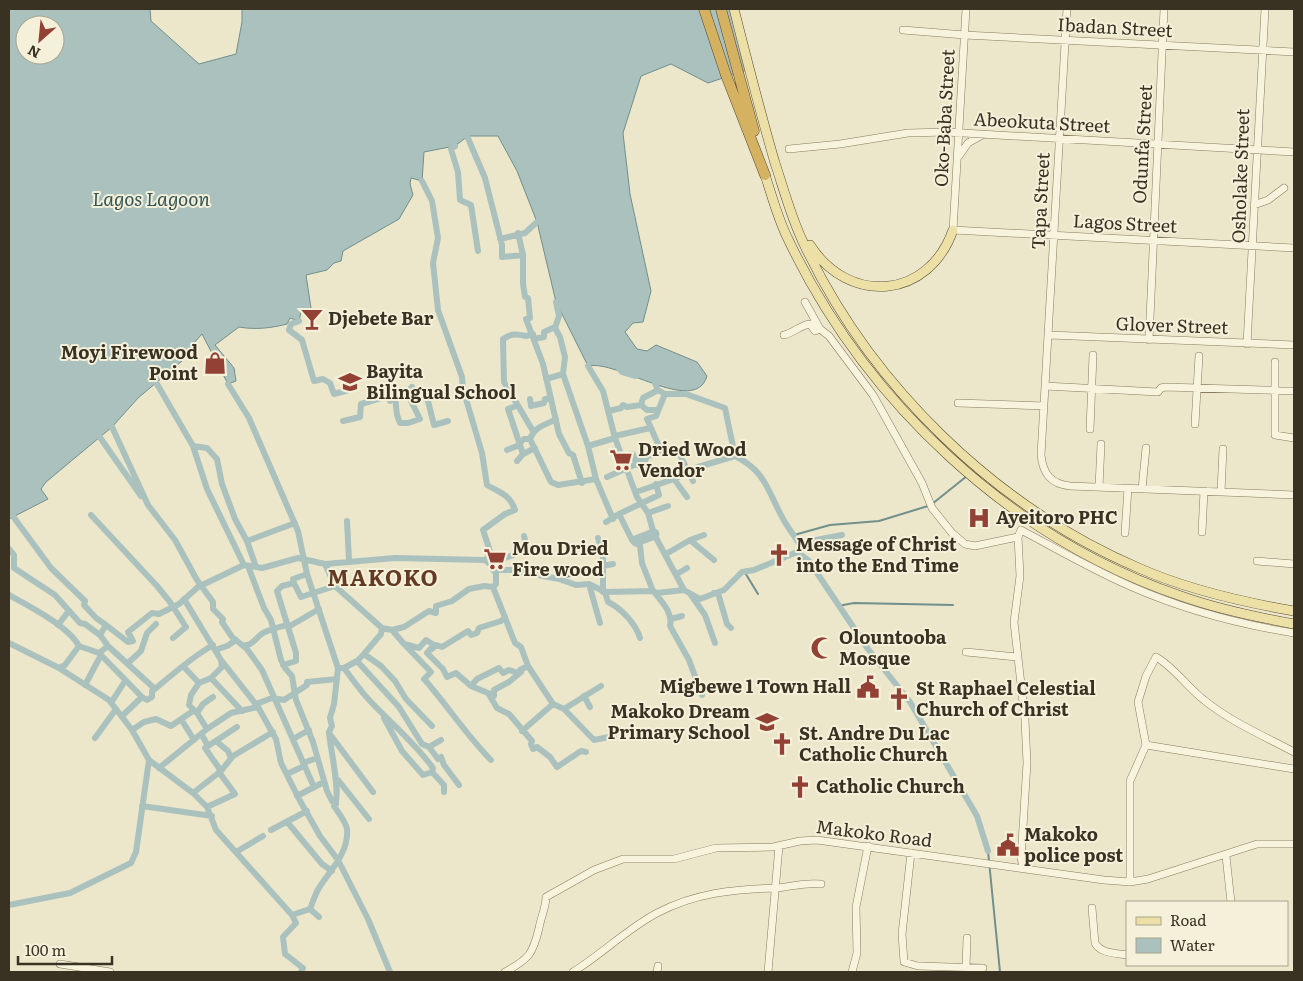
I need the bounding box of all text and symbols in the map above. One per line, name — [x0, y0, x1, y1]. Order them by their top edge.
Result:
street label: Ibadan Street — [1057, 10, 1174, 43]
north arrow — [15, 15, 65, 65]
text: N — [24, 41, 43, 64]
street label: Oko-Baba Street — [926, 48, 961, 188]
street label: Odunfa Street — [1125, 83, 1158, 204]
street label: Abeokuta Street — [973, 104, 1112, 139]
street label: Osholake Street — [1224, 107, 1255, 244]
street label: Tapa Street — [1023, 151, 1056, 250]
water label: Lagos Lagoon — [92, 184, 211, 212]
street label: Lagos Street — [1072, 206, 1179, 239]
place label: Djebete Bar — [328, 304, 434, 331]
bar icon: Djebete Bar — [299, 306, 325, 332]
street label: Glover Street — [1115, 309, 1230, 340]
place label: Moyi Firewood Point — [61, 338, 198, 386]
shop icon: Moyi Firewood Point — [202, 350, 228, 376]
place label: Bayita Bilingual School — [366, 357, 517, 405]
school or university icon: Bayita Bilingual School — [337, 369, 363, 395]
place label: Dried Wood Vendor — [638, 435, 747, 483]
supermarket icon: Dried Wood Vendor — [608, 447, 634, 473]
place label: Ayeitoro PHC — [996, 503, 1118, 530]
hospital icon: Ayeitoro PHC — [966, 505, 992, 531]
place label: Message of Christ into the End Time — [796, 530, 959, 578]
place label: Mou Dried Fire wood — [512, 534, 609, 582]
church icon: Message of Christ into the End Time — [766, 542, 792, 568]
supermarket icon: Mou Dried Fire wood — [482, 546, 508, 572]
district label: MAKOKO — [327, 560, 439, 593]
place label: Olountooba Mosque — [839, 623, 947, 671]
mosque icon: Olountooba Mosque — [809, 635, 835, 661]
place label: Migbewe 1 Town Hall — [660, 672, 851, 699]
public building icon: Migbewe 1 Town Hall — [855, 674, 881, 700]
place label: St Raphael Celestial Church of Christ — [916, 674, 1096, 722]
church icon: St Raphael Celestial Church of Christ — [886, 686, 912, 712]
place label: Makoko Dream Primary School — [607, 697, 750, 745]
school or university icon: Makoko Dream Primary School — [754, 709, 780, 735]
place label: St. Andre Du Lac Catholic Church — [799, 719, 950, 767]
church icon: St. Andre Du Lac Catholic Church — [769, 731, 795, 757]
place label: Catholic Church — [816, 772, 965, 799]
church icon: Catholic Church — [787, 774, 813, 800]
street label: Makoko Road — [814, 812, 934, 853]
place label: Makoko police post — [1024, 820, 1123, 868]
public building icon: Makoko police post — [995, 832, 1021, 858]
legend — [1126, 901, 1288, 966]
text: Road — [1170, 908, 1206, 931]
text: Water — [1170, 933, 1215, 956]
scale bar — [18, 934, 111, 966]
text: 100 m — [25, 938, 66, 961]

